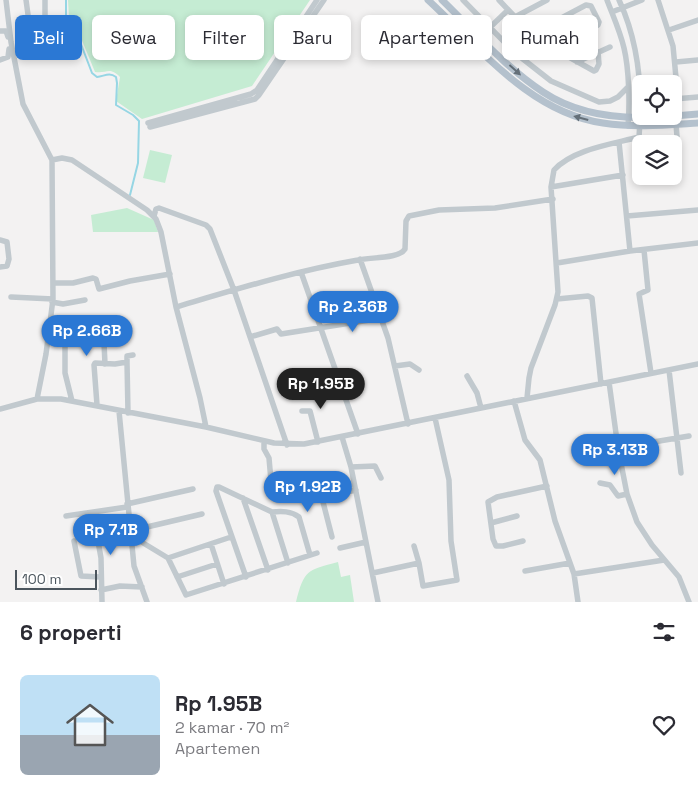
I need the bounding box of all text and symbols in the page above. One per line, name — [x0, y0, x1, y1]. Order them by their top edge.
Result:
chip: Beli — [15, 15, 82, 60]
chip: Sewa — [92, 15, 175, 60]
chip: Filter — [185, 15, 264, 60]
chip: Baru — [274, 15, 351, 60]
chip: Apartemen — [361, 15, 492, 60]
chip: Rumah — [502, 15, 598, 60]
one-way arrow — [508, 64, 520, 76]
map controls — [632, 75, 682, 185]
button: locate — [632, 75, 682, 125]
one-way arrow — [573, 113, 588, 121]
button: layers — [632, 135, 682, 185]
pin: Rp 2.36B — [301, 290, 405, 333]
text: Rp 2.36B — [319, 296, 387, 317]
pin: Rp 2.66B — [35, 314, 139, 357]
text: Rp 2.66B — [53, 320, 121, 341]
pin: Rp 1.95B — [269, 368, 373, 410]
text: Rp 1.95B — [288, 373, 354, 394]
pin: Rp 3.13B — [563, 434, 667, 476]
text: Rp 3.13B — [582, 439, 648, 460]
pin: Rp 1.92B — [256, 470, 360, 513]
text: Rp 1.92B — [275, 476, 341, 497]
pin: Rp 7.1B — [65, 514, 157, 556]
text: Rp 7.1B — [84, 519, 138, 540]
scale bar — [15, 567, 98, 590]
text: 100 m — [22, 570, 61, 588]
icon: filters — [650, 618, 678, 646]
text: 6 properti — [20, 619, 122, 646]
text: Rp 1.95B — [175, 690, 262, 717]
icon: home — [60, 695, 120, 755]
icon: heart — [650, 711, 678, 739]
text: 2 kamar · 70 m² — [175, 717, 289, 738]
text: Apartemen — [175, 738, 260, 759]

